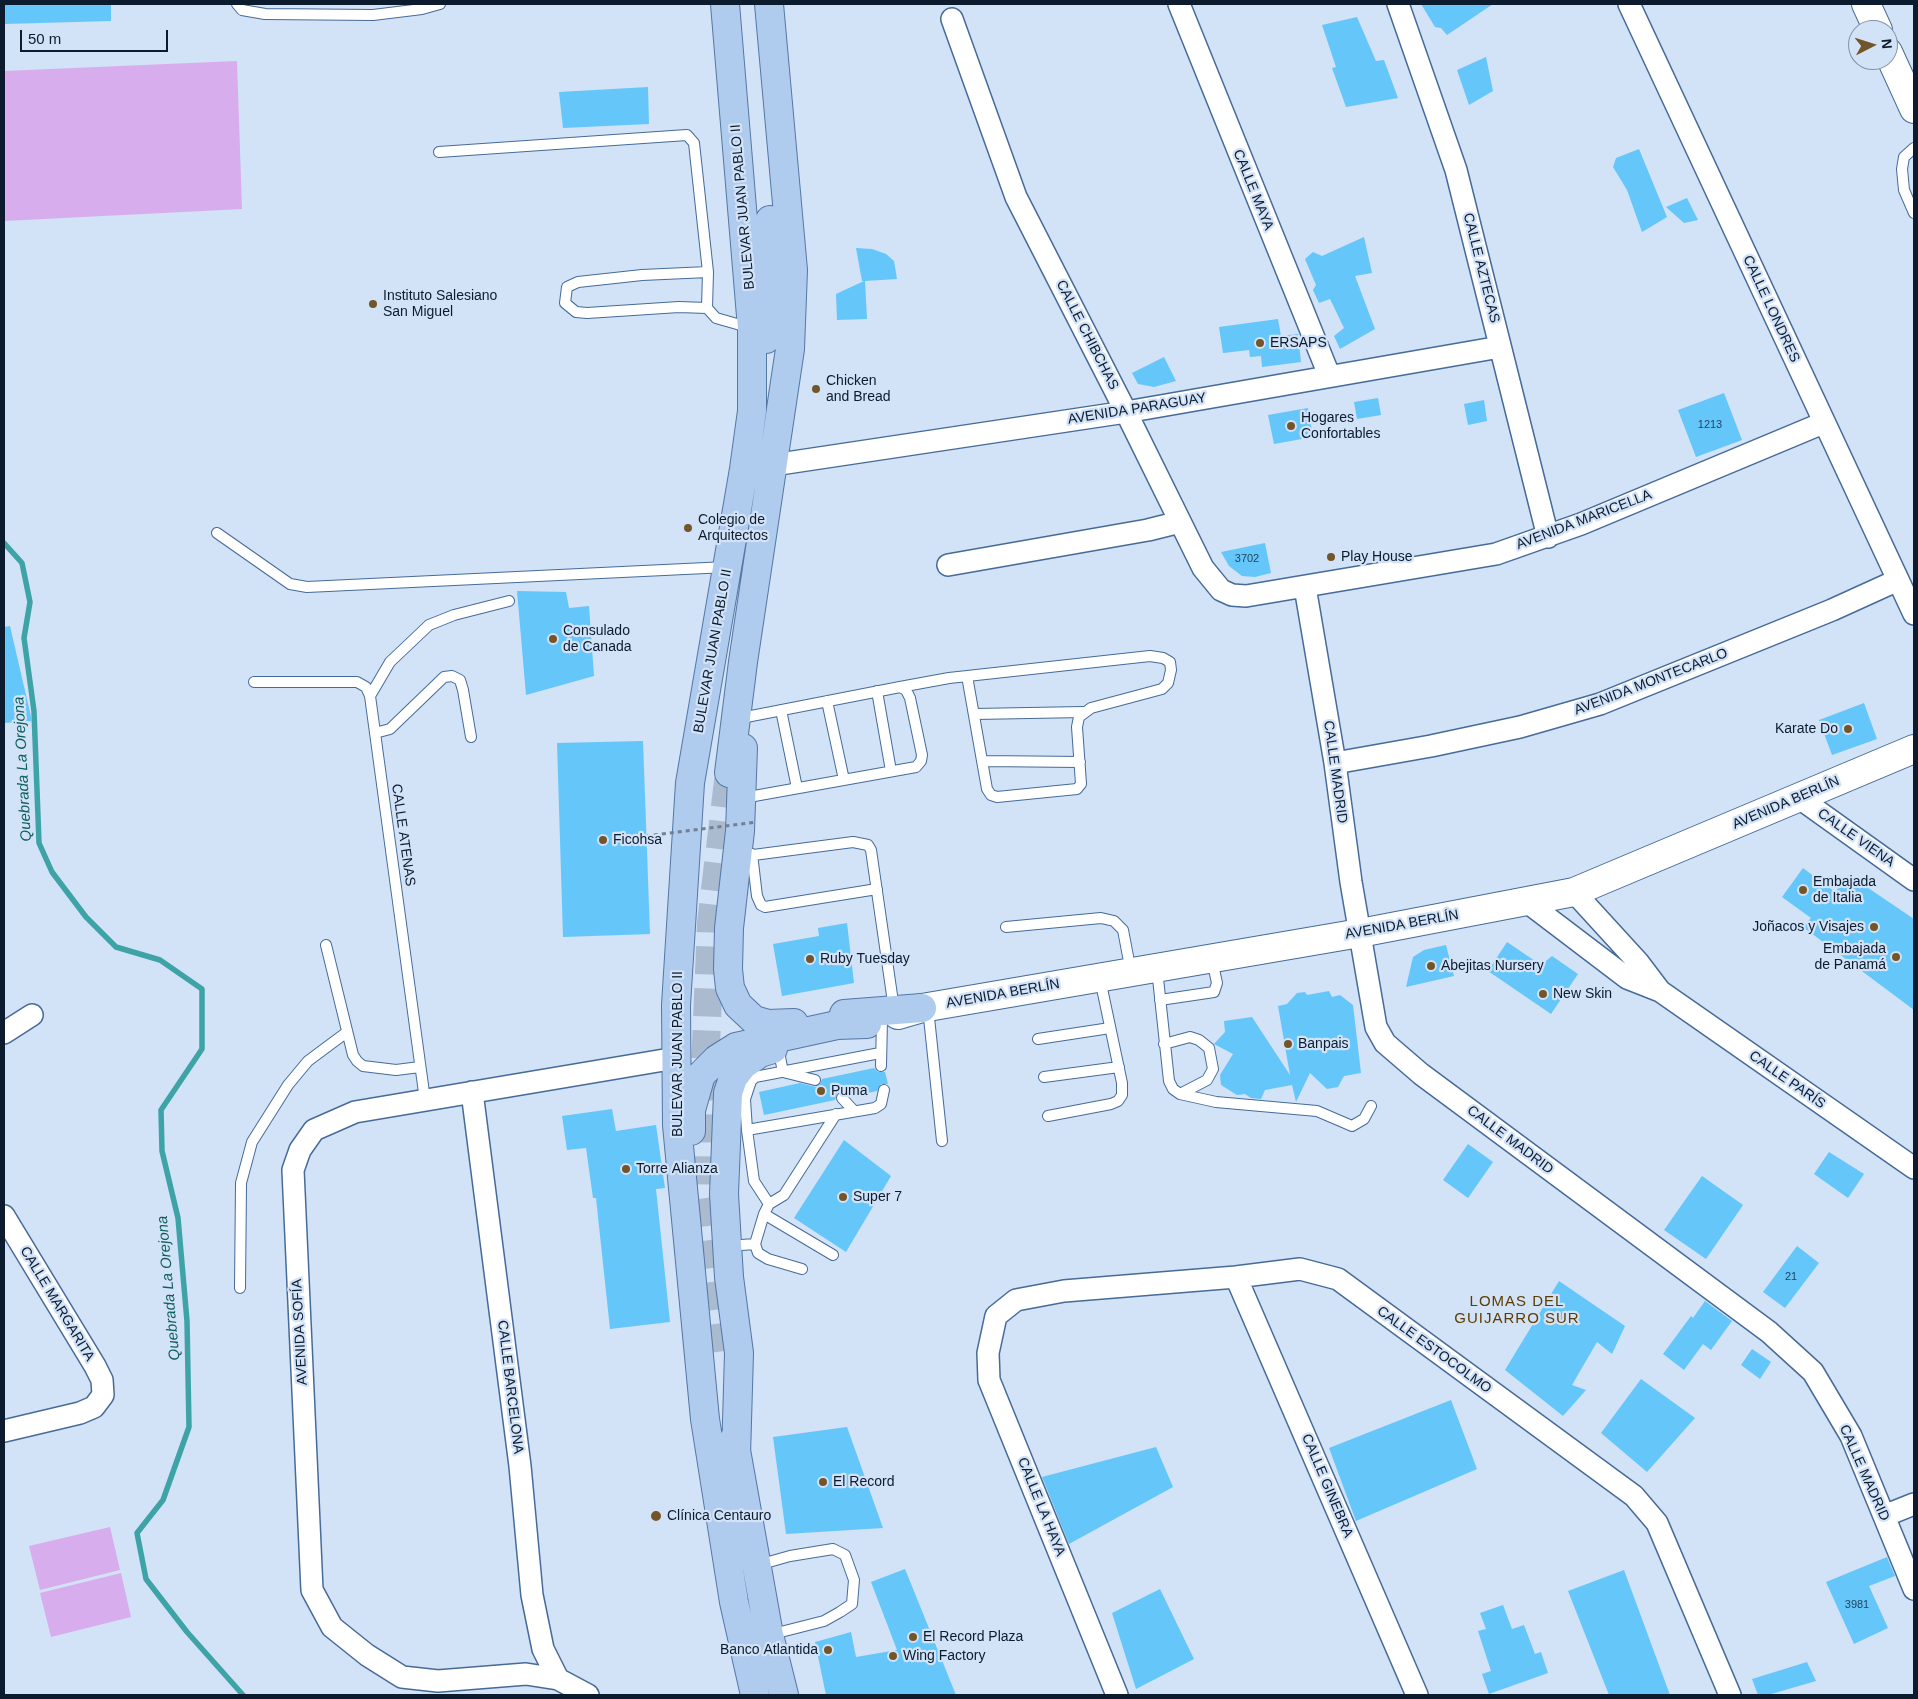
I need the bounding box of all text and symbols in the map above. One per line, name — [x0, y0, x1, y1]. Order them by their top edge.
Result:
scale bar — [22, 20, 170, 52]
north arrow — [1848, 20, 1898, 70]
text: 50 m — [28, 30, 61, 47]
text: N — [1879, 38, 1895, 50]
street label: BULEVAR JUAN PABLO II — [727, 124, 759, 290]
street label: CALLE MAYA — [1229, 147, 1277, 233]
street label: CALLE AZTECAS — [1459, 211, 1503, 325]
street label: CALLE LONDRES — [1739, 253, 1803, 365]
street label: CALLE CHIBCHAS — [1052, 277, 1122, 393]
place label: Instituto Salesiano San Miguel — [383, 288, 497, 321]
marker: Instituto Salesiano San Miguel — [367, 298, 379, 310]
place label: ERSAPS — [1270, 335, 1327, 351]
marker: ERSAPS — [1254, 337, 1266, 349]
place label: Chicken and Bread — [826, 373, 891, 406]
marker: Chicken and Bread — [810, 383, 822, 395]
street label: AVENIDA PARAGUAY — [1067, 390, 1207, 428]
place label: Hogares Confortables — [1301, 410, 1380, 442]
house number: 1213 — [1698, 418, 1722, 432]
marker: Hogares Confortables — [1285, 420, 1297, 432]
street label: AVENIDA MARICELLA — [1514, 486, 1654, 554]
place label: Colegio de Arquitectos — [698, 512, 768, 544]
marker: Colegio de Arquitectos — [682, 522, 694, 534]
place label: Play House — [1341, 549, 1413, 565]
marker: Play House — [1325, 551, 1337, 563]
house number: 3702 — [1235, 552, 1259, 566]
street label: BULEVAR JUAN PABLO II — [690, 568, 736, 734]
place label: Consulado de Canada — [563, 623, 632, 656]
marker: Consulado de Canada — [547, 633, 559, 645]
street label: AVENIDA MONTECARLO — [1572, 645, 1730, 719]
water label: Quebrada La Orejona — [10, 696, 36, 842]
street label: CALLE MADRID — [1319, 720, 1351, 824]
place label: Karate Do — [1775, 721, 1838, 737]
marker: Karate Do — [1842, 723, 1854, 735]
street label: AVENIDA BERLÍN — [1730, 773, 1842, 833]
street label: CALLE ATENAS — [387, 783, 419, 887]
street label: CALLE VIENA — [1814, 805, 1898, 871]
place label: Ficohsa — [613, 832, 662, 848]
marker: Ficohsa — [597, 834, 609, 846]
place label: Embajada de Italia — [1813, 874, 1876, 906]
marker: Embajada de Italia — [1797, 884, 1809, 896]
street label: AVENIDA BERLÍN — [1344, 907, 1460, 943]
place label: Joñacos y Visajes — [1752, 919, 1864, 935]
marker: Joñacos y Visajes — [1868, 921, 1880, 933]
place label: Embajada de Panamá — [1814, 941, 1886, 974]
place label: Ruby Tuesday — [820, 951, 910, 967]
marker: Embajada de Panamá — [1890, 951, 1902, 963]
marker: Ruby Tuesday — [804, 953, 816, 965]
place label: Abejitas Nursery — [1441, 958, 1544, 974]
marker: Abejitas Nursery — [1425, 960, 1437, 972]
street label: BULEVAR JUAN PABLO II — [670, 971, 686, 1137]
street label: AVENIDA BERLÍN — [945, 976, 1061, 1012]
place label: New Skin — [1553, 986, 1612, 1002]
marker: New Skin — [1537, 988, 1549, 1000]
place label: Banpais — [1298, 1036, 1349, 1052]
marker: Banpais — [1282, 1038, 1294, 1050]
street label: CALLE PARÍS — [1746, 1048, 1828, 1112]
place label: Puma — [831, 1083, 868, 1099]
marker: Puma — [815, 1085, 827, 1097]
street label: CALLE MADRID — [1464, 1102, 1556, 1178]
place label: Torre Alianza — [636, 1161, 718, 1177]
marker: Torre Alianza — [620, 1163, 632, 1175]
place label: Super 7 — [853, 1189, 902, 1205]
marker: Super 7 — [837, 1191, 849, 1203]
water label: Quebrada La Orejona — [154, 1215, 184, 1361]
street label: CALLE MARGARITA — [16, 1244, 98, 1364]
house number: 21 — [1785, 1270, 1797, 1284]
street label: AVENIDA SOFÍA — [289, 1278, 311, 1386]
district label: LOMAS DEL GUIJARRO SUR — [1453, 1293, 1581, 1328]
street label: CALLE ESTOCOLMO — [1373, 1303, 1495, 1397]
street label: CALLE BARCELONA — [493, 1319, 527, 1455]
street label: CALLE MADRID — [1835, 1422, 1893, 1524]
street label: CALLE GINEBRA — [1298, 1432, 1356, 1540]
street label: CALLE LA HAYA — [1013, 1455, 1069, 1559]
place label: El Record — [833, 1474, 894, 1490]
marker: El Record — [817, 1476, 829, 1488]
place label: Clínica Centauro — [667, 1508, 771, 1524]
marker: Clínica Centauro — [649, 1509, 663, 1523]
house number: 3981 — [1845, 1598, 1869, 1612]
place label: El Record Plaza — [923, 1629, 1023, 1645]
marker: El Record Plaza — [907, 1631, 919, 1643]
place label: Banco Atlantida — [720, 1642, 818, 1658]
marker: Banco Atlantida — [822, 1644, 834, 1656]
place label: Wing Factory — [903, 1648, 985, 1664]
marker: Wing Factory — [887, 1650, 899, 1662]

